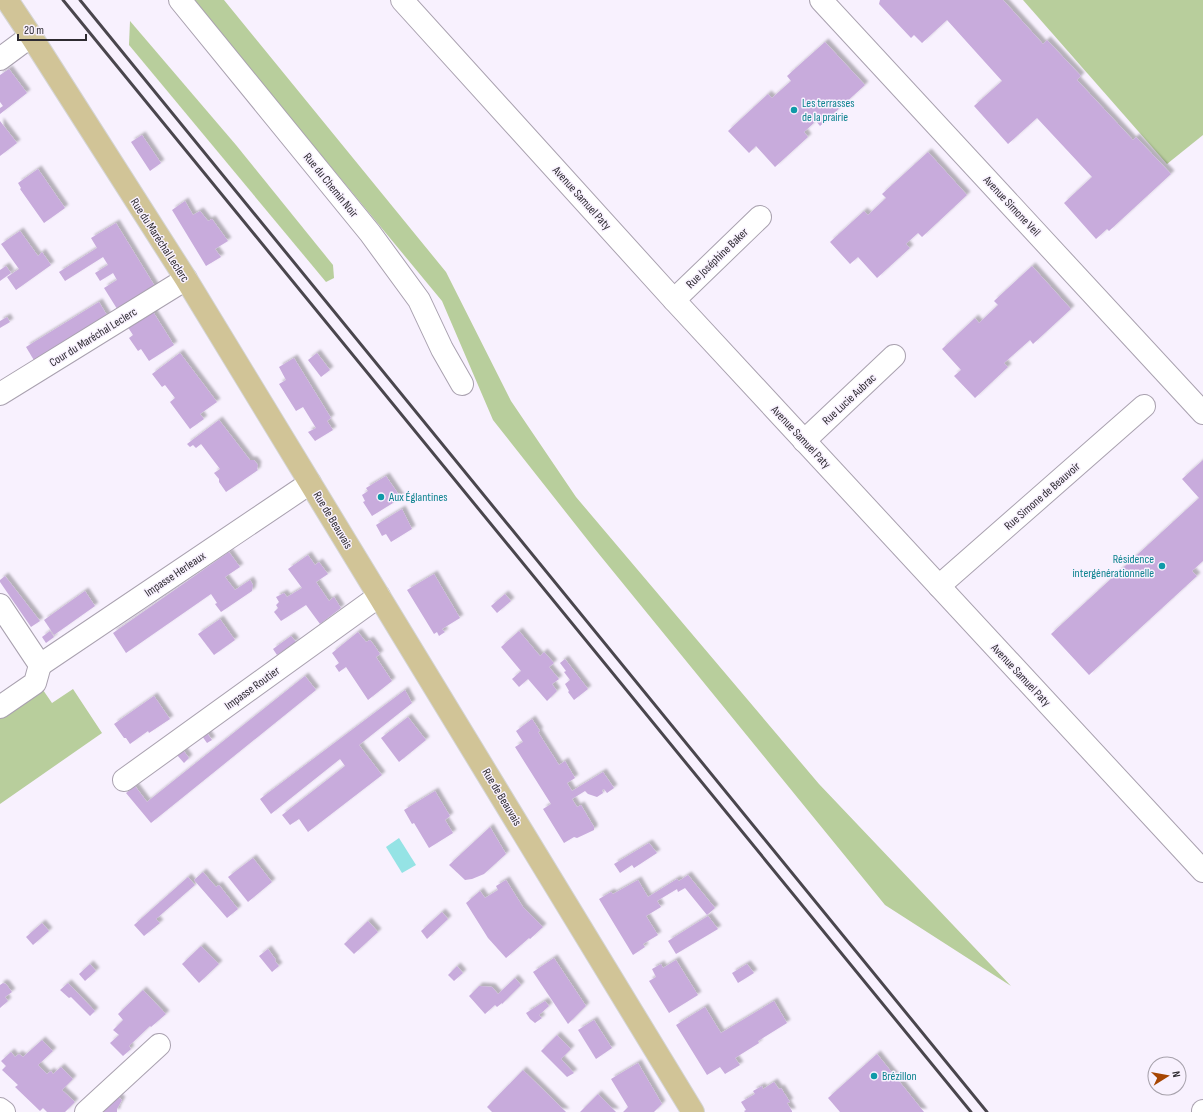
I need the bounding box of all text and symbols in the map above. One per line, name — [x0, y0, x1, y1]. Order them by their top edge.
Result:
scale bar — [18, 16, 86, 42]
text: 20 m — [24, 23, 44, 38]
place label: Les terrasses de la prairie — [802, 96, 855, 125]
marker: Les terrasses de la prairie — [789, 105, 799, 115]
street label: Rue du Chemin Noir — [300, 150, 362, 221]
street label: Avenue Samuel Paty — [548, 163, 614, 234]
street label: Avenue Simone Veil — [979, 172, 1044, 240]
street label: Rue du Maréchal Leclerc — [127, 196, 192, 285]
street label: Rue Joséphine Baker — [683, 225, 752, 292]
street label: Cour du Maréchal Leclerc — [47, 304, 140, 370]
street label: Rue Lucie Aubrac — [819, 370, 880, 428]
street label: Avenue Samuel Paty — [767, 402, 834, 472]
street label: Rue Simone de Beauvoir — [1001, 459, 1084, 534]
street label: Rue de Beauvais — [310, 489, 356, 552]
place label: Aux Églantines — [388, 490, 448, 505]
marker: Aux Églantines — [376, 492, 386, 502]
street label: Impasse Herleaux — [142, 548, 209, 600]
place label: Résidence intergénérationnelle — [1072, 552, 1154, 581]
marker: Résidence intergénérationnelle — [1157, 561, 1167, 571]
street label: Avenue Samuel Paty — [987, 640, 1054, 710]
street label: Impasse Routier — [222, 663, 283, 713]
street label: Rue de Beauvais — [479, 766, 525, 829]
north arrow — [1147, 1056, 1187, 1096]
place label: Brézillon — [882, 1069, 917, 1084]
text: N — [1169, 1070, 1183, 1078]
marker: Brézillon — [869, 1071, 879, 1081]

